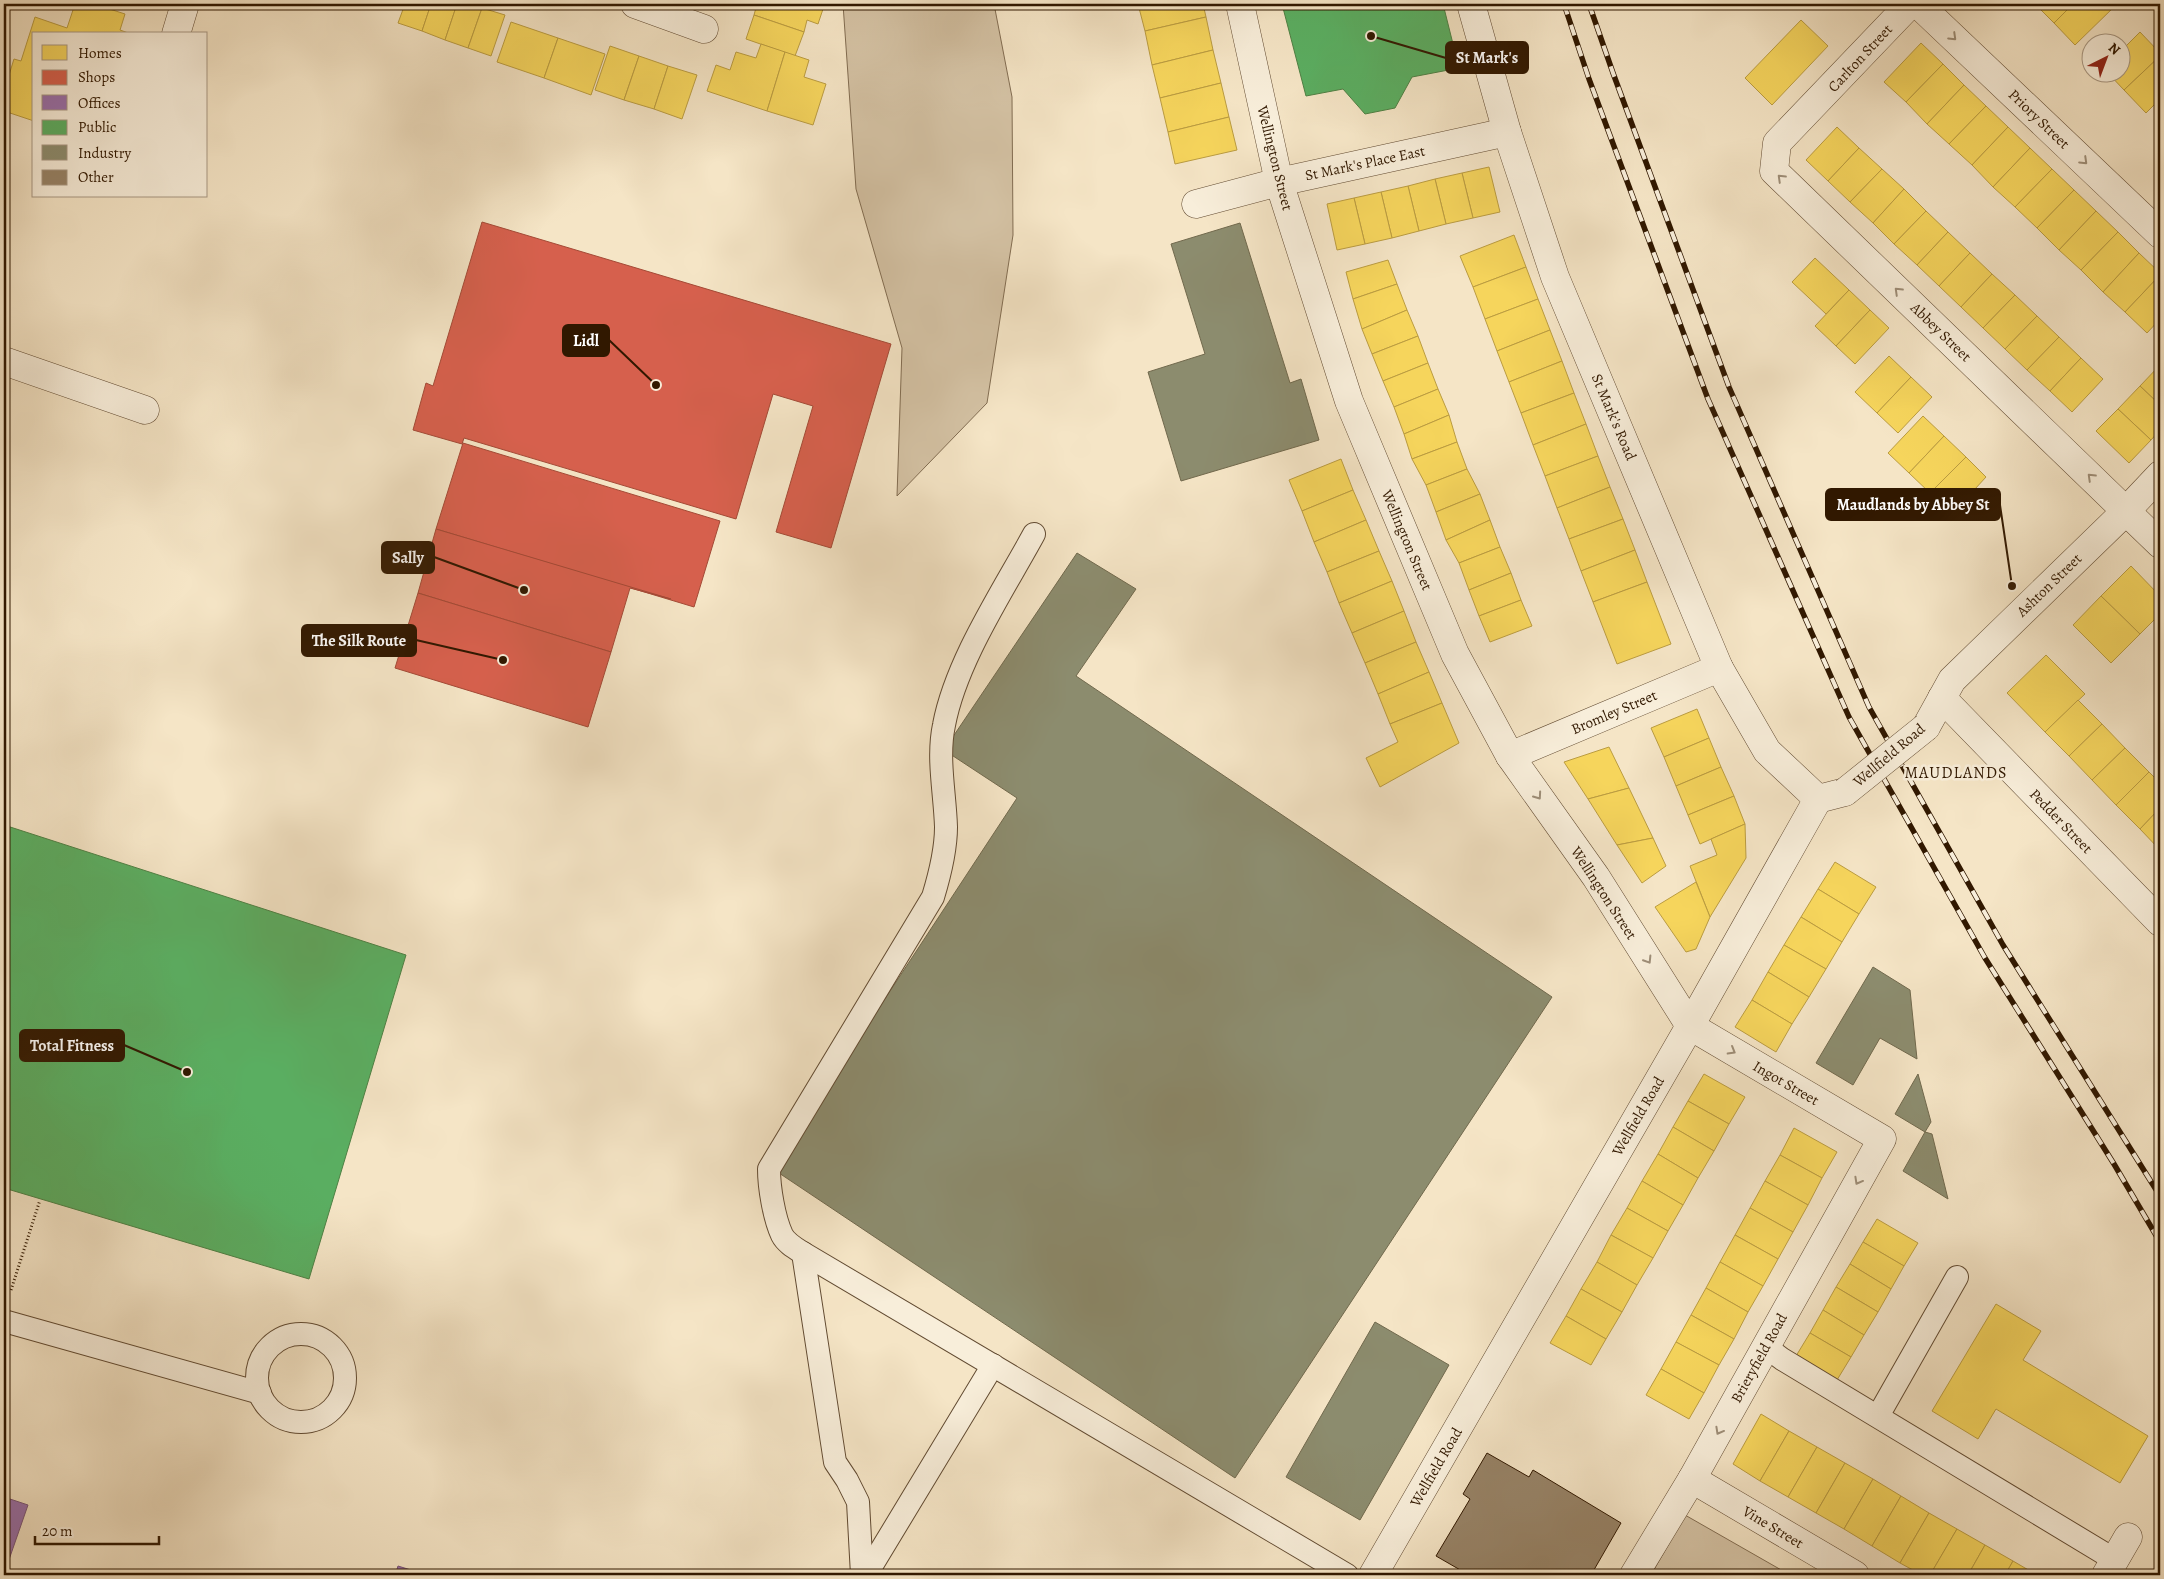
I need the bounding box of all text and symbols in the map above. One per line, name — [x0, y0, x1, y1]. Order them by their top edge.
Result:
street label: Carlton Street — [1823, 20, 1897, 96]
one-way arrow — [1947, 31, 1956, 40]
legend — [32, 32, 208, 198]
north arrow — [2082, 32, 2132, 82]
text: N — [2104, 38, 2125, 59]
callout: St Mark's — [1446, 42, 1528, 73]
text: Homes — [78, 43, 122, 63]
text: St Mark's — [1456, 47, 1518, 69]
text: Shops — [78, 67, 115, 87]
street label: Priory Street — [2004, 85, 2074, 153]
text: Offices — [78, 93, 121, 113]
street label: Wellington Street — [1252, 103, 1298, 213]
text: Public — [78, 117, 116, 137]
street label: St Mark's Place East — [1303, 141, 1427, 185]
text: Industry — [78, 143, 132, 163]
one-way arrow — [2078, 155, 2087, 164]
text: Other — [78, 167, 114, 187]
one-way arrow — [1778, 175, 1787, 184]
one-way arrow — [1895, 288, 1904, 297]
street label: Abbey Street — [1906, 297, 1976, 366]
callout: Lidl — [563, 325, 609, 356]
text: Lidl — [573, 330, 600, 352]
street label: St Mark's Road — [1587, 371, 1642, 464]
one-way arrow — [2087, 474, 2096, 483]
street label: Wellington Street — [1376, 486, 1437, 593]
callout: Maudlands by Abbey St — [1826, 489, 2000, 520]
text: Maudlands by Abbey St — [1836, 494, 1990, 516]
callout: Sally — [382, 542, 434, 573]
text: Sally — [392, 547, 425, 569]
street label: Ashton Street — [2011, 549, 2086, 622]
callout: The Silk Route — [302, 625, 416, 656]
text: The Silk Route — [312, 630, 406, 652]
street label: Bromley Street — [1568, 685, 1660, 739]
street label: Wellfield Road — [1848, 718, 1930, 792]
district label: MAUDLANDS — [1905, 762, 2007, 784]
street label: Pedder Street — [2025, 784, 2097, 858]
one-way arrow — [1532, 790, 1541, 799]
street label: Wellington Street — [1566, 842, 1642, 944]
one-way arrow — [1641, 954, 1651, 963]
callout: Total Fitness — [20, 1030, 124, 1061]
text: Total Fitness — [30, 1035, 114, 1057]
one-way arrow — [1726, 1044, 1735, 1054]
street label: Ingot Street — [1749, 1056, 1823, 1110]
street label: Wellfield Road — [1607, 1072, 1669, 1160]
one-way arrow — [1854, 1176, 1864, 1185]
street label: Brieryfield Road — [1726, 1309, 1792, 1406]
street label: Wellfield Road — [1405, 1423, 1467, 1511]
one-way arrow — [1716, 1425, 1726, 1434]
street label: Vine Street — [1738, 1501, 1807, 1553]
scale bar — [35, 1514, 159, 1546]
text: 20 m — [42, 1521, 73, 1541]

